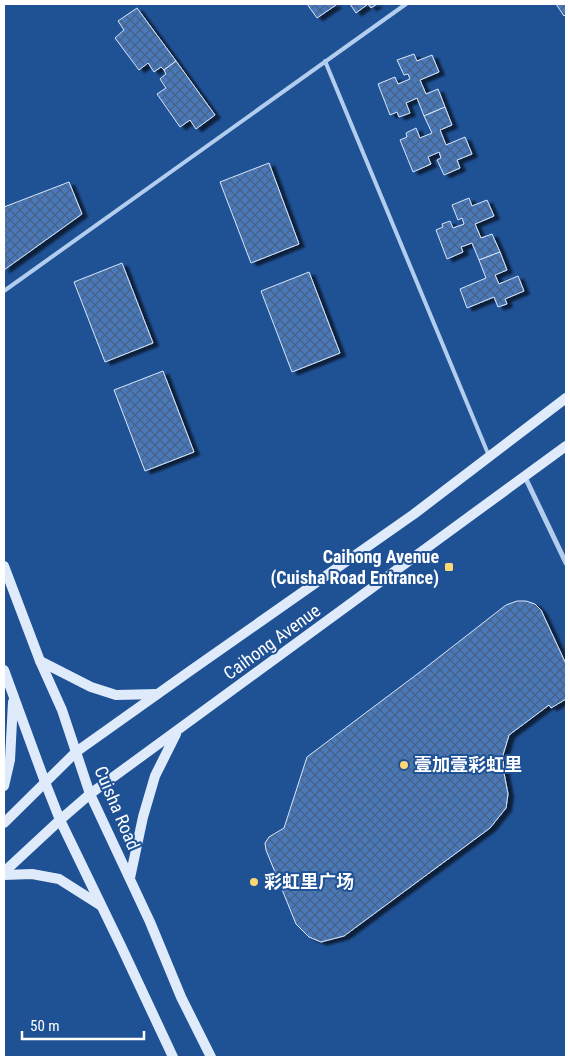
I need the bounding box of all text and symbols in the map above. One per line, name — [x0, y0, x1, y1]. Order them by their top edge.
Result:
place label: Caihong Avenue (Cuisha Road Entrance) — [270, 546, 439, 589]
marker: Caihong Avenue (Cuisha Road Entrance) — [443, 561, 455, 573]
street label: Caihong Avenue — [219, 600, 324, 684]
place label: 壹加壹彩虹里 — [414, 754, 522, 775]
marker: 壹加壹彩虹里 — [398, 759, 410, 771]
street label: Cuisha Road — [90, 763, 144, 853]
place label: 彩虹里广场 — [264, 871, 354, 892]
marker: 彩虹里广场 — [248, 876, 260, 888]
scale bar — [22, 1008, 145, 1040]
text: 50 m — [30, 1017, 60, 1035]

